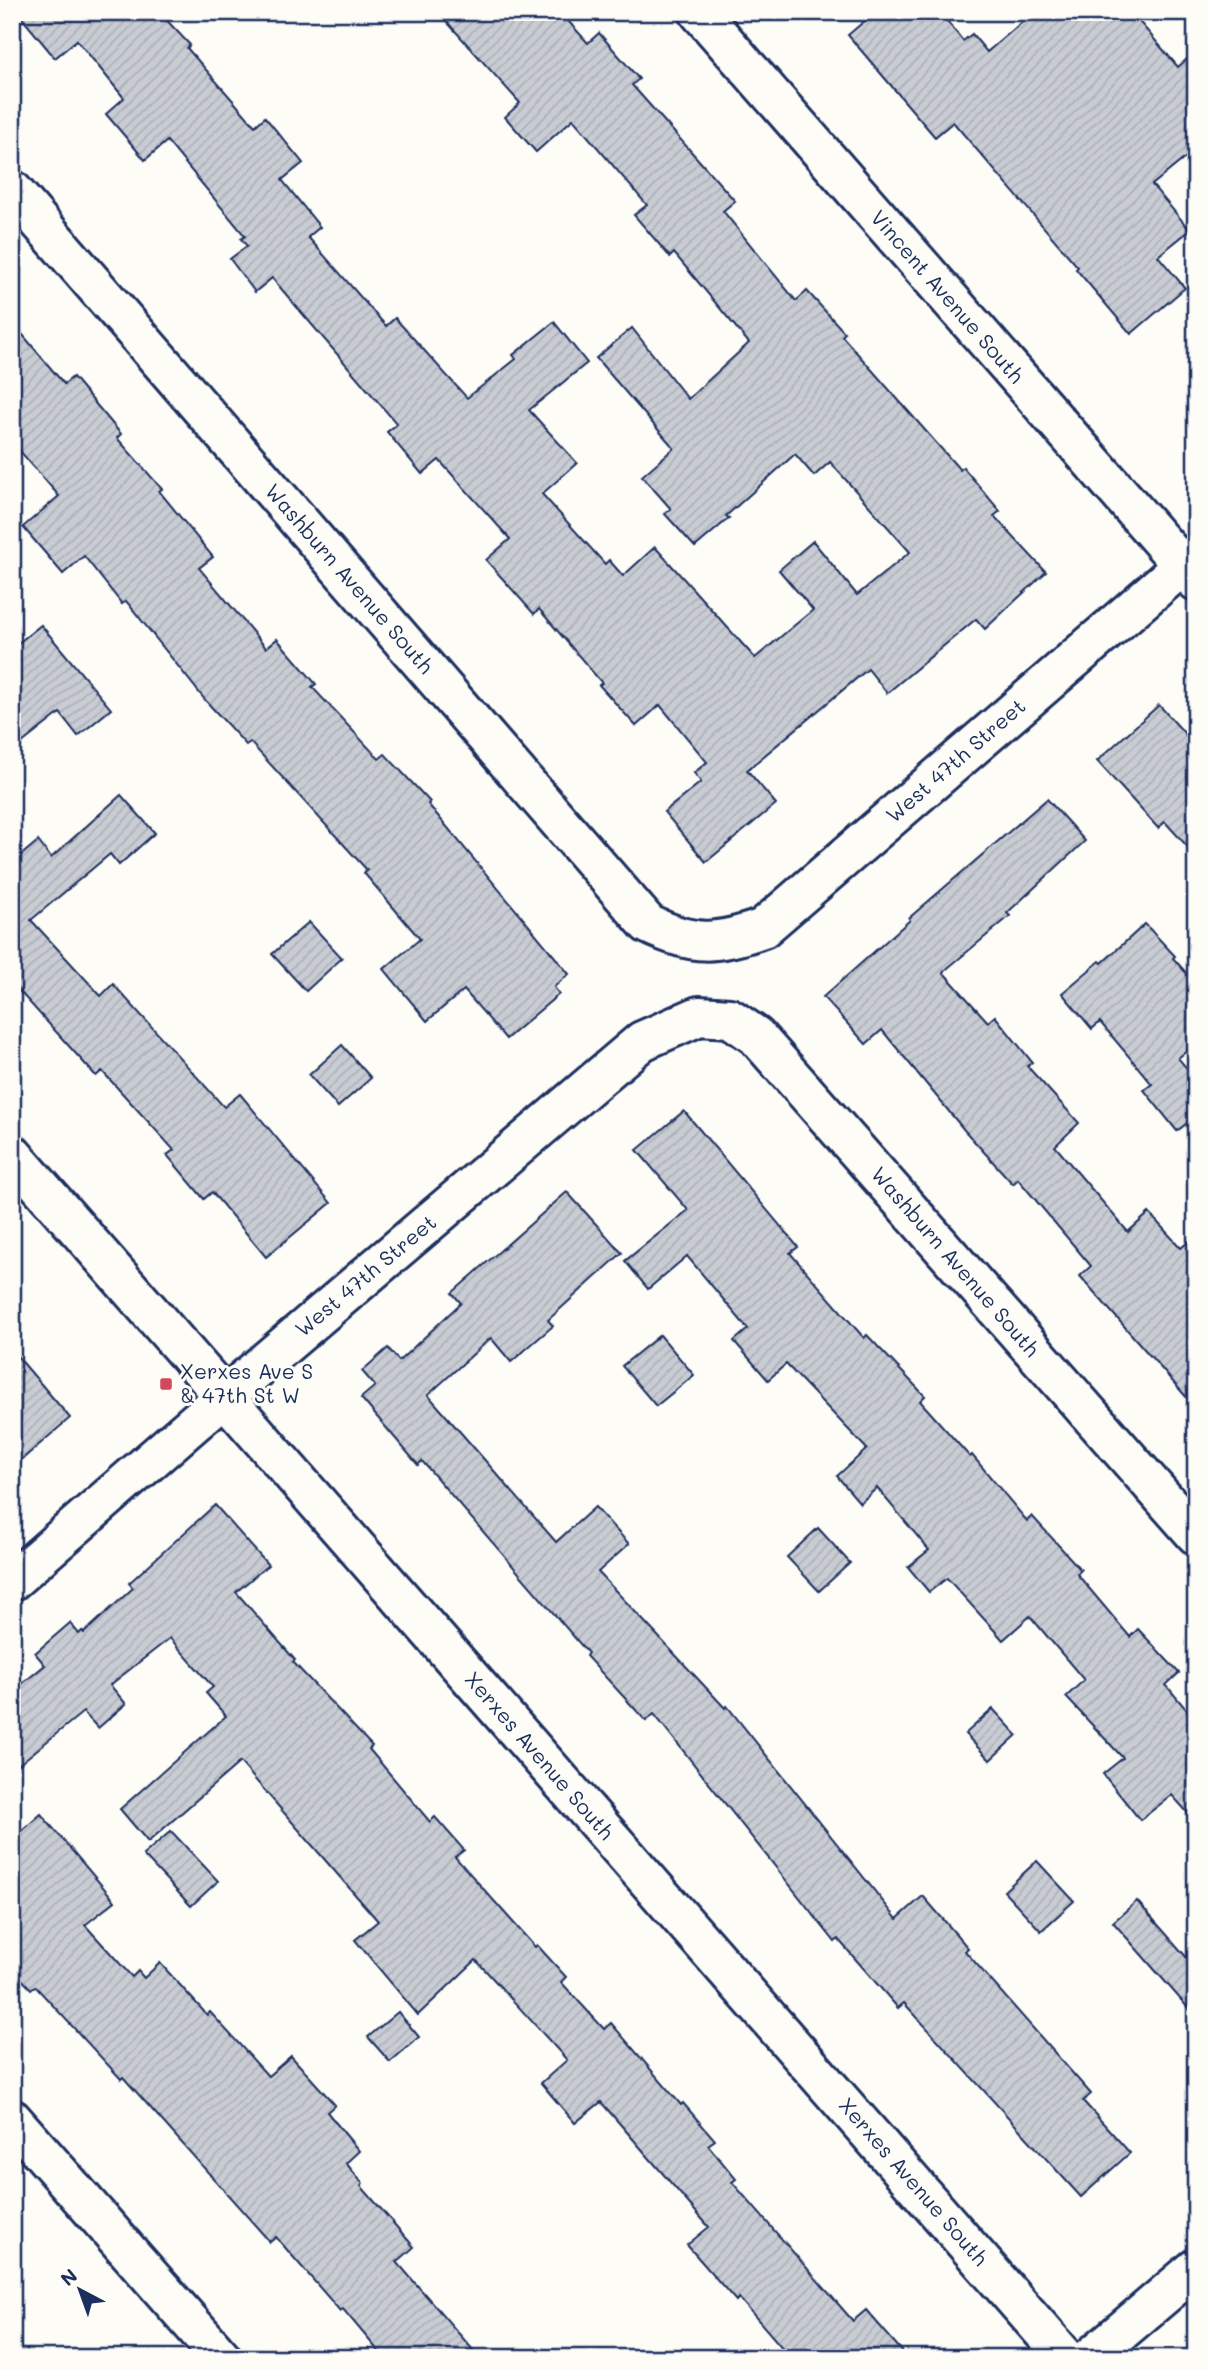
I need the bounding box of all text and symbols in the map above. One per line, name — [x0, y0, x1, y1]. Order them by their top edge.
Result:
street label: Vincent Avenue South — [866, 204, 1031, 388]
street label: Washburn Avenue South — [260, 477, 440, 679]
street label: West 47th Street — [880, 692, 1030, 828]
street label: Washburn Avenue South — [866, 1160, 1046, 1362]
street label: West 47th Street — [289, 1208, 441, 1342]
place label: Xerxes Ave S & 47th St W — [180, 1357, 313, 1408]
marker: Xerxes Ave S & 47th St W — [158, 1376, 174, 1392]
street label: Xerxes Avenue South — [460, 1665, 621, 1845]
street label: Xerxes Avenue South — [834, 2091, 995, 2271]
north arrow — [46, 2254, 116, 2324]
text: N — [55, 2263, 82, 2291]

